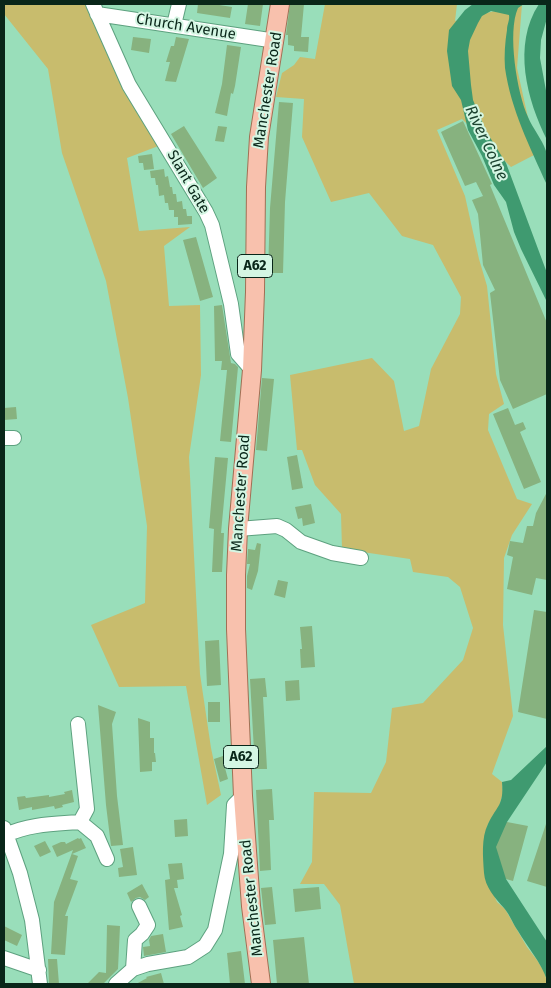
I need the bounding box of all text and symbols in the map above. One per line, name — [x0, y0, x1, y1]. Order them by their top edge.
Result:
street label: Church Avenue — [135, 10, 237, 44]
street label: Manchester Road — [250, 31, 286, 149]
water label: River Colne — [460, 103, 512, 183]
street label: Slant Gate — [163, 147, 213, 217]
road number: A62 — [238, 255, 272, 278]
street label: Manchester Road — [228, 434, 254, 552]
road number: A62 — [224, 746, 258, 769]
street label: Manchester Road — [237, 839, 267, 957]

